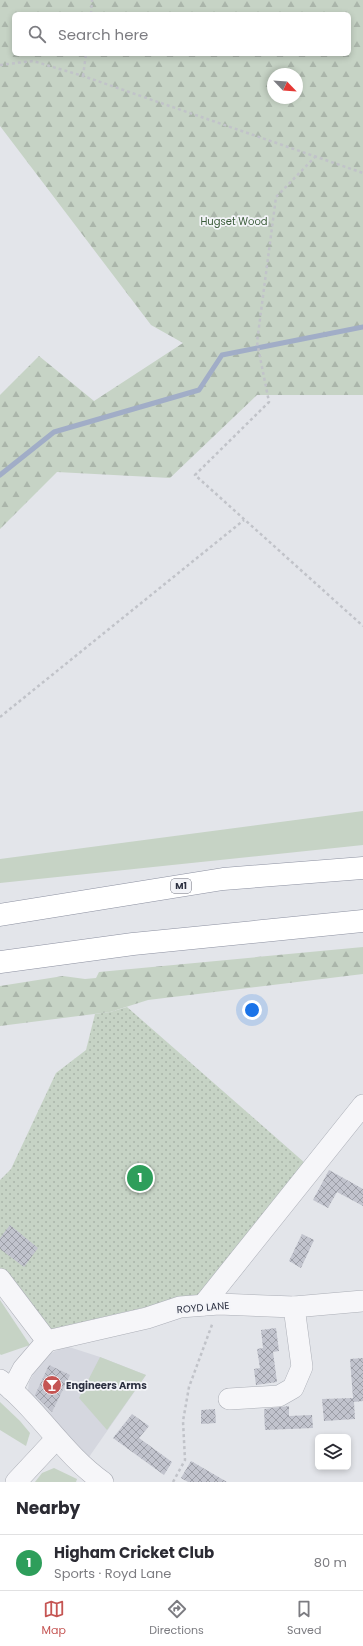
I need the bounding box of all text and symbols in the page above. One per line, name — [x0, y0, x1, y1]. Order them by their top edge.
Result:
search box — [12, 12, 351, 56]
icon: search — [26, 23, 48, 45]
text: Search here — [58, 24, 148, 45]
north arrow — [267, 68, 303, 104]
park label: Hugset Wood — [200, 214, 268, 229]
road number: M1 — [171, 879, 191, 893]
your location — [242, 1000, 262, 1020]
pin: 1 — [127, 1163, 153, 1193]
street label: ROYD LANE — [176, 1298, 230, 1317]
bar icon: Engineers Arms — [41, 1374, 63, 1396]
place label: Engineers Arms — [66, 1378, 147, 1393]
map controls — [315, 1434, 351, 1470]
button: layers — [315, 1434, 351, 1470]
text: Nearby — [16, 1496, 80, 1520]
text: Higham Cricket Club — [54, 1542, 214, 1563]
text: 1 — [27, 1553, 31, 1572]
text: 80 m — [314, 1553, 347, 1572]
text: Sports · Royd Lane — [54, 1564, 171, 1583]
tab: Map — [42, 1598, 66, 1639]
tab: Directions — [149, 1598, 204, 1639]
tab: Saved — [287, 1598, 321, 1639]

